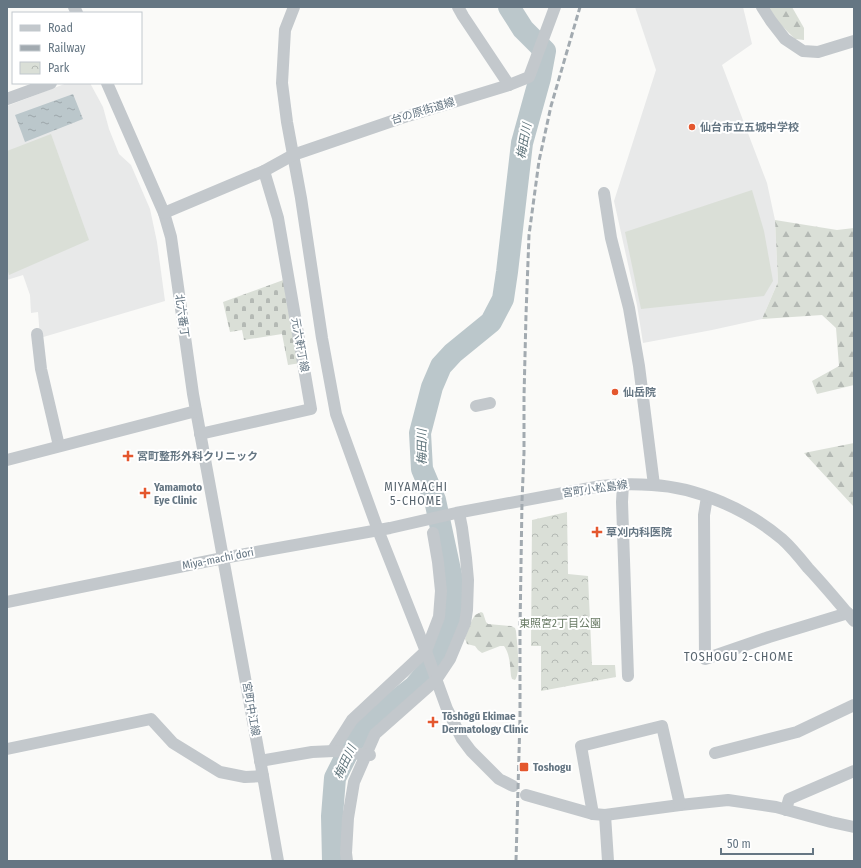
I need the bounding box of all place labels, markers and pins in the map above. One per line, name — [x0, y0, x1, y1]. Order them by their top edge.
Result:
place label: 仙台市立五城中学校 — [700, 121, 799, 134]
marker: 仙台市立五城中学校 — [687, 122, 697, 132]
place label: 仙岳院 — [623, 386, 656, 399]
marker: 仙岳院 — [610, 387, 620, 397]
marker: 宮町整形外科クリニック — [122, 450, 134, 462]
place label: 宮町整形外科クリニック — [137, 450, 258, 463]
place label: Yamamoto Eye Clinic — [153, 481, 202, 507]
marker: Yamamoto Eye Clinic — [139, 487, 151, 499]
marker: 草刈内科医院 — [591, 526, 603, 538]
place label: 草刈内科医院 — [606, 526, 672, 539]
place label: Tōshōgū Ekimae Dermatology Clinic — [442, 710, 528, 736]
marker: Tōshōgū Ekimae Dermatology Clinic — [427, 716, 439, 728]
marker: Toshogu — [518, 761, 530, 773]
place label: Toshogu — [533, 761, 571, 774]

